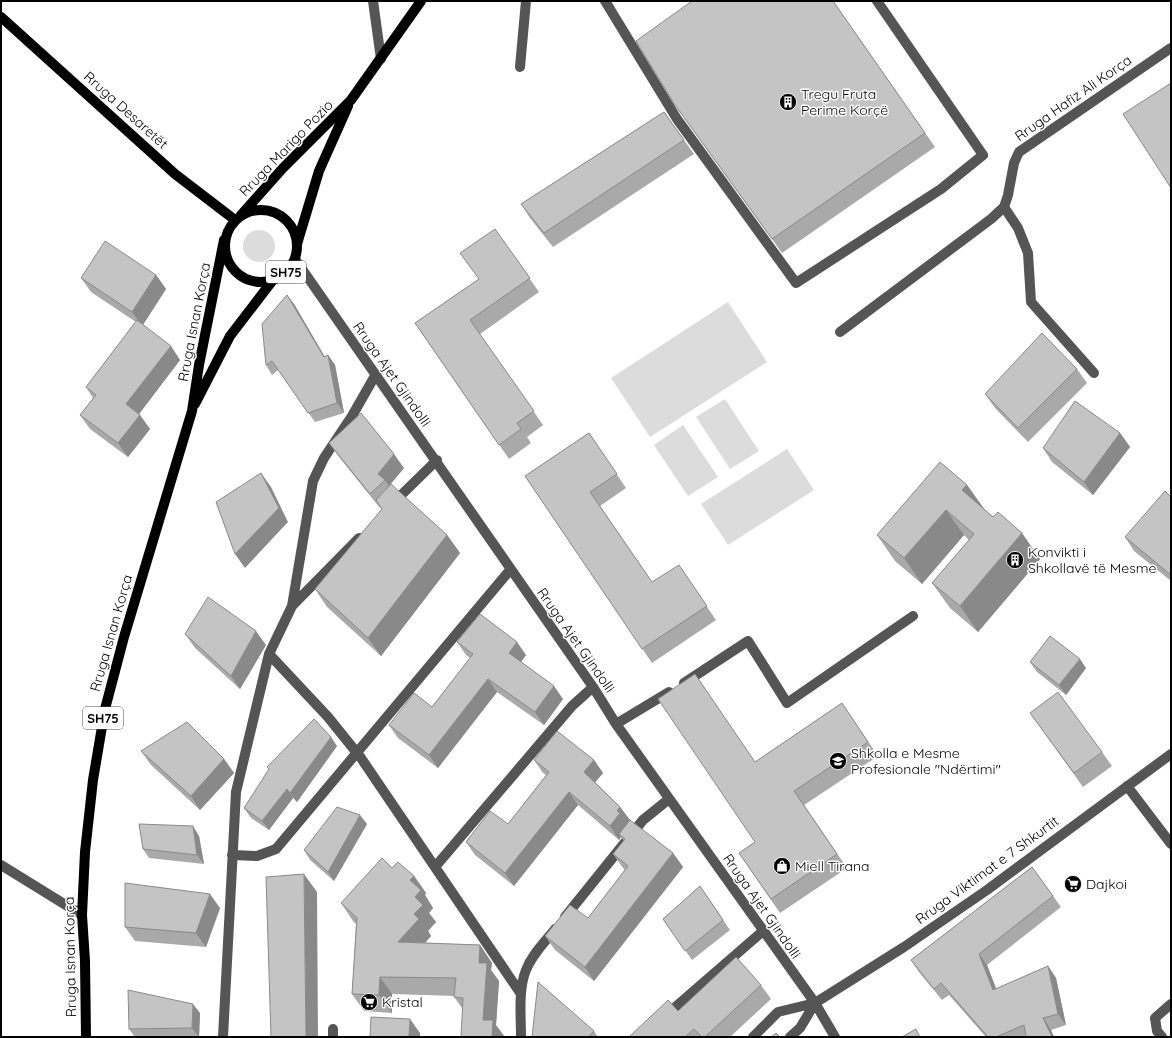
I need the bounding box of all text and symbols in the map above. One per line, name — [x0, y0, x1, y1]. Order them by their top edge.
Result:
street label: Rruga Hafiz Ali Korça — [1011, 51, 1135, 145]
street label: Rruga Desaretët — [80, 67, 172, 153]
place label: Tregu Fruta Perime Korçë — [801, 85, 888, 119]
building icon: Tregu Fruta Perime Korçë — [778, 92, 798, 112]
street label: Rruga Marigo Pozio — [235, 96, 337, 200]
street label: Rruga Isnan Korça — [174, 261, 214, 383]
road number: SH75 — [266, 261, 306, 283]
street label: Rruga Ajet Gjindolli — [349, 318, 435, 430]
place label: Konvikti i Shkollavë të Mesme — [1028, 543, 1157, 577]
building icon: Konvikti i Shkollavë të Mesme — [1005, 550, 1025, 570]
street label: Rruga Isnan Korça — [86, 572, 136, 694]
street label: Rruga Ajet Gjindolli — [533, 584, 619, 696]
road number: SH75 — [83, 707, 123, 729]
place label: Shkolla e Mesme Profesionale "Ndërtimi" — [851, 744, 1001, 778]
school or university icon: Shkolla e Mesme Profesionale "Ndërtimi" — [828, 751, 848, 771]
street label: Rruga Viktimat e 7 Shkurtit — [912, 812, 1062, 928]
street label: Rruga Ajet Gjindolli — [719, 850, 805, 962]
shop icon: Miell Tirana — [772, 856, 792, 876]
place label: Miell Tirana — [795, 857, 869, 875]
supermarket icon: Dajkoi — [1063, 874, 1083, 894]
place label: Dajkoi — [1086, 875, 1127, 893]
street label: Rruga Isnan Korça — [60, 896, 80, 1018]
supermarket icon: Kristal — [359, 992, 379, 1012]
place label: Kristal — [382, 993, 423, 1011]

